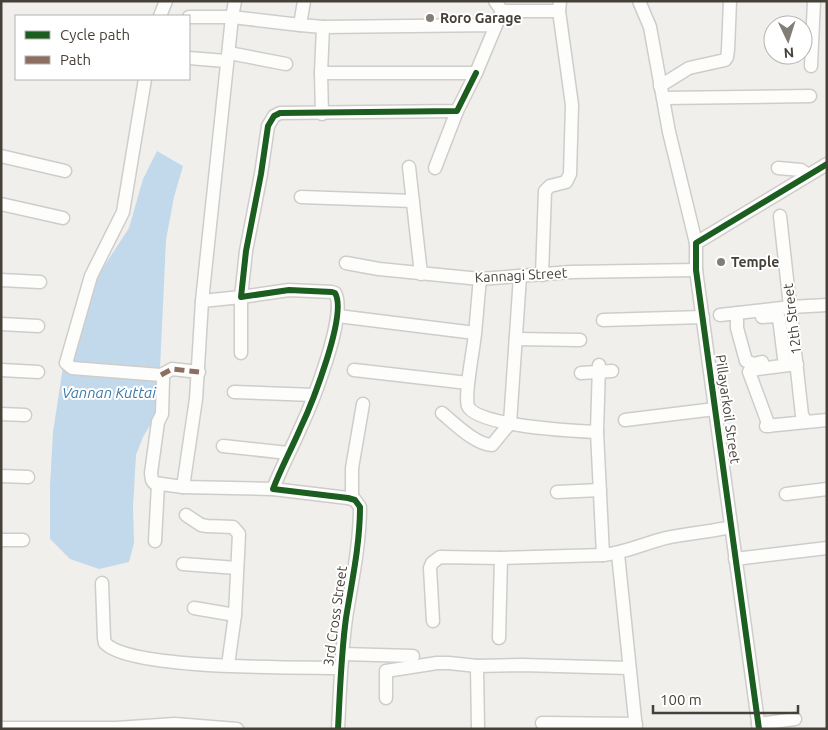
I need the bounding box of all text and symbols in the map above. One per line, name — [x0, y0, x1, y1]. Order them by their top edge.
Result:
place label: Roro Garage — [440, 10, 522, 26]
marker: Roro Garage — [424, 12, 436, 24]
legend — [15, 15, 190, 80]
north arrow — [763, 15, 813, 65]
text: Cycle path — [60, 26, 130, 43]
text: N — [783, 45, 795, 61]
text: Path — [60, 51, 91, 68]
place label: Temple — [731, 254, 779, 270]
marker: Temple — [715, 256, 727, 268]
street label: Kannagi Street — [474, 265, 568, 285]
street label: 12th Street — [780, 282, 804, 356]
street label: Pillayarkoil Street — [712, 353, 744, 465]
water label: Vannan Kuttai — [62, 384, 157, 401]
street label: 3rd Cross Street — [320, 564, 350, 667]
scale bar — [653, 682, 798, 714]
text: 100 m — [660, 691, 702, 708]

